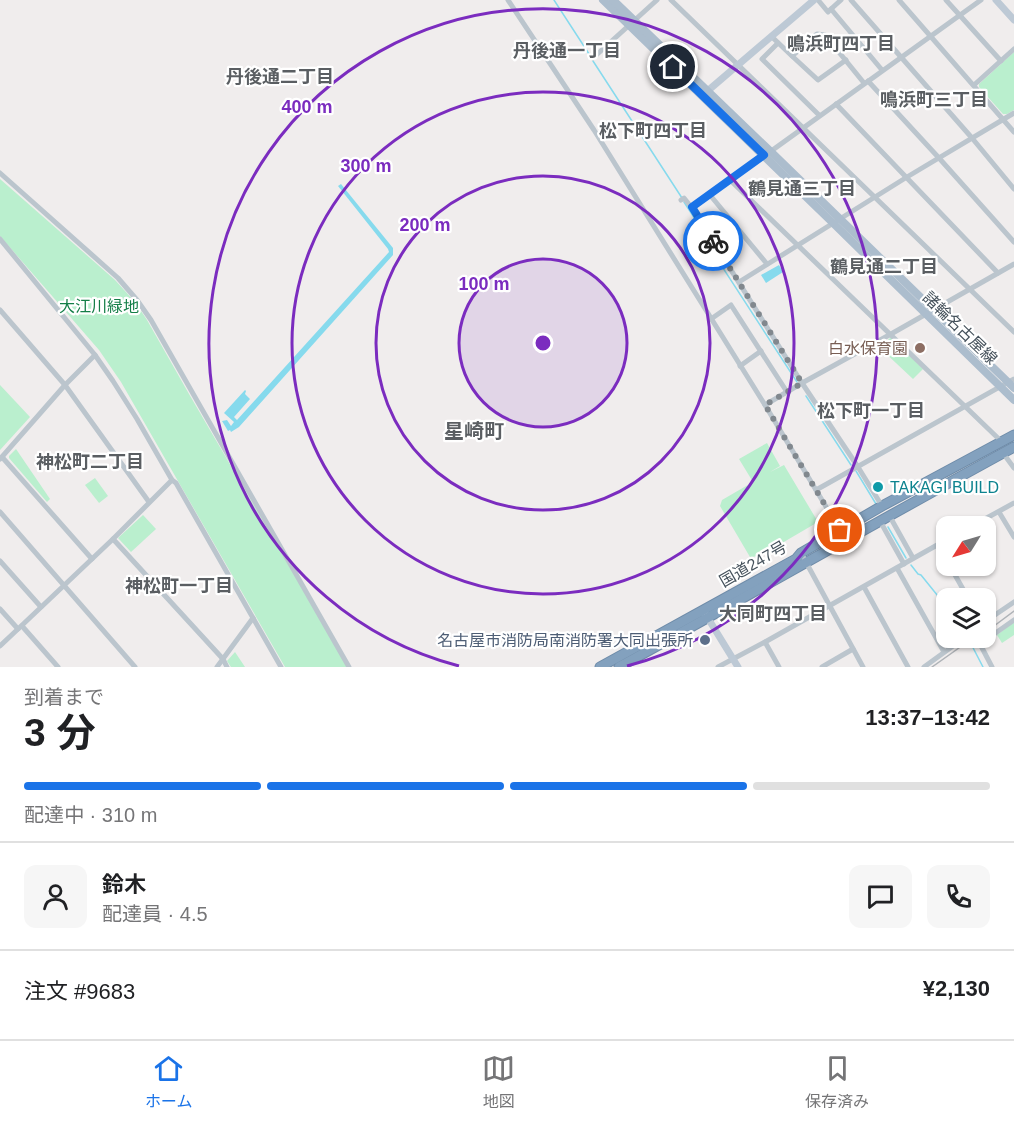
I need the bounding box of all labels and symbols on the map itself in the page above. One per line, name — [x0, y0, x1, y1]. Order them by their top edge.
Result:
district label: 鳴浜町四丁目 — [787, 34, 895, 54]
district label: 丹後通一丁目 — [513, 41, 621, 61]
pin — [647, 41, 698, 92]
district label: 丹後通二丁目 — [226, 67, 334, 87]
district label: 鳴浜町三丁目 — [880, 90, 988, 110]
text: 400 m — [281, 97, 333, 117]
district label: 松下町四丁目 — [599, 121, 707, 141]
text: 300 m — [340, 156, 392, 176]
district label: 鶴見通三丁目 — [748, 179, 856, 199]
courier — [683, 211, 743, 271]
text: 200 m — [399, 215, 451, 235]
district label: 鶴見通二丁目 — [830, 257, 938, 277]
text: 100 m — [458, 274, 510, 294]
street label: 諸輪名古屋線 — [920, 289, 1000, 367]
park label: 大江川緑地 — [59, 298, 139, 315]
centre of rings — [533, 333, 553, 353]
place label: 白水保育園 — [828, 340, 908, 357]
marker: 白水保育園 — [913, 341, 927, 355]
district label: 松下町一丁目 — [817, 401, 925, 421]
district label: 星崎町 — [444, 420, 504, 442]
district label: 神松町二丁目 — [36, 452, 144, 472]
place label: TAKAGI BUILD — [890, 479, 999, 496]
marker: TAKAGI BUILD — [871, 480, 885, 494]
pin — [814, 504, 865, 555]
north arrow — [936, 516, 996, 576]
street label: 国道247号 — [716, 538, 790, 590]
district label: 神松町一丁目 — [125, 576, 233, 596]
district label: 大同町四丁目 — [719, 604, 827, 624]
place label: 名古屋市消防局南消防署大同出張所 — [437, 632, 693, 649]
marker: 名古屋市消防局南消防署大同出張所 — [698, 633, 712, 647]

